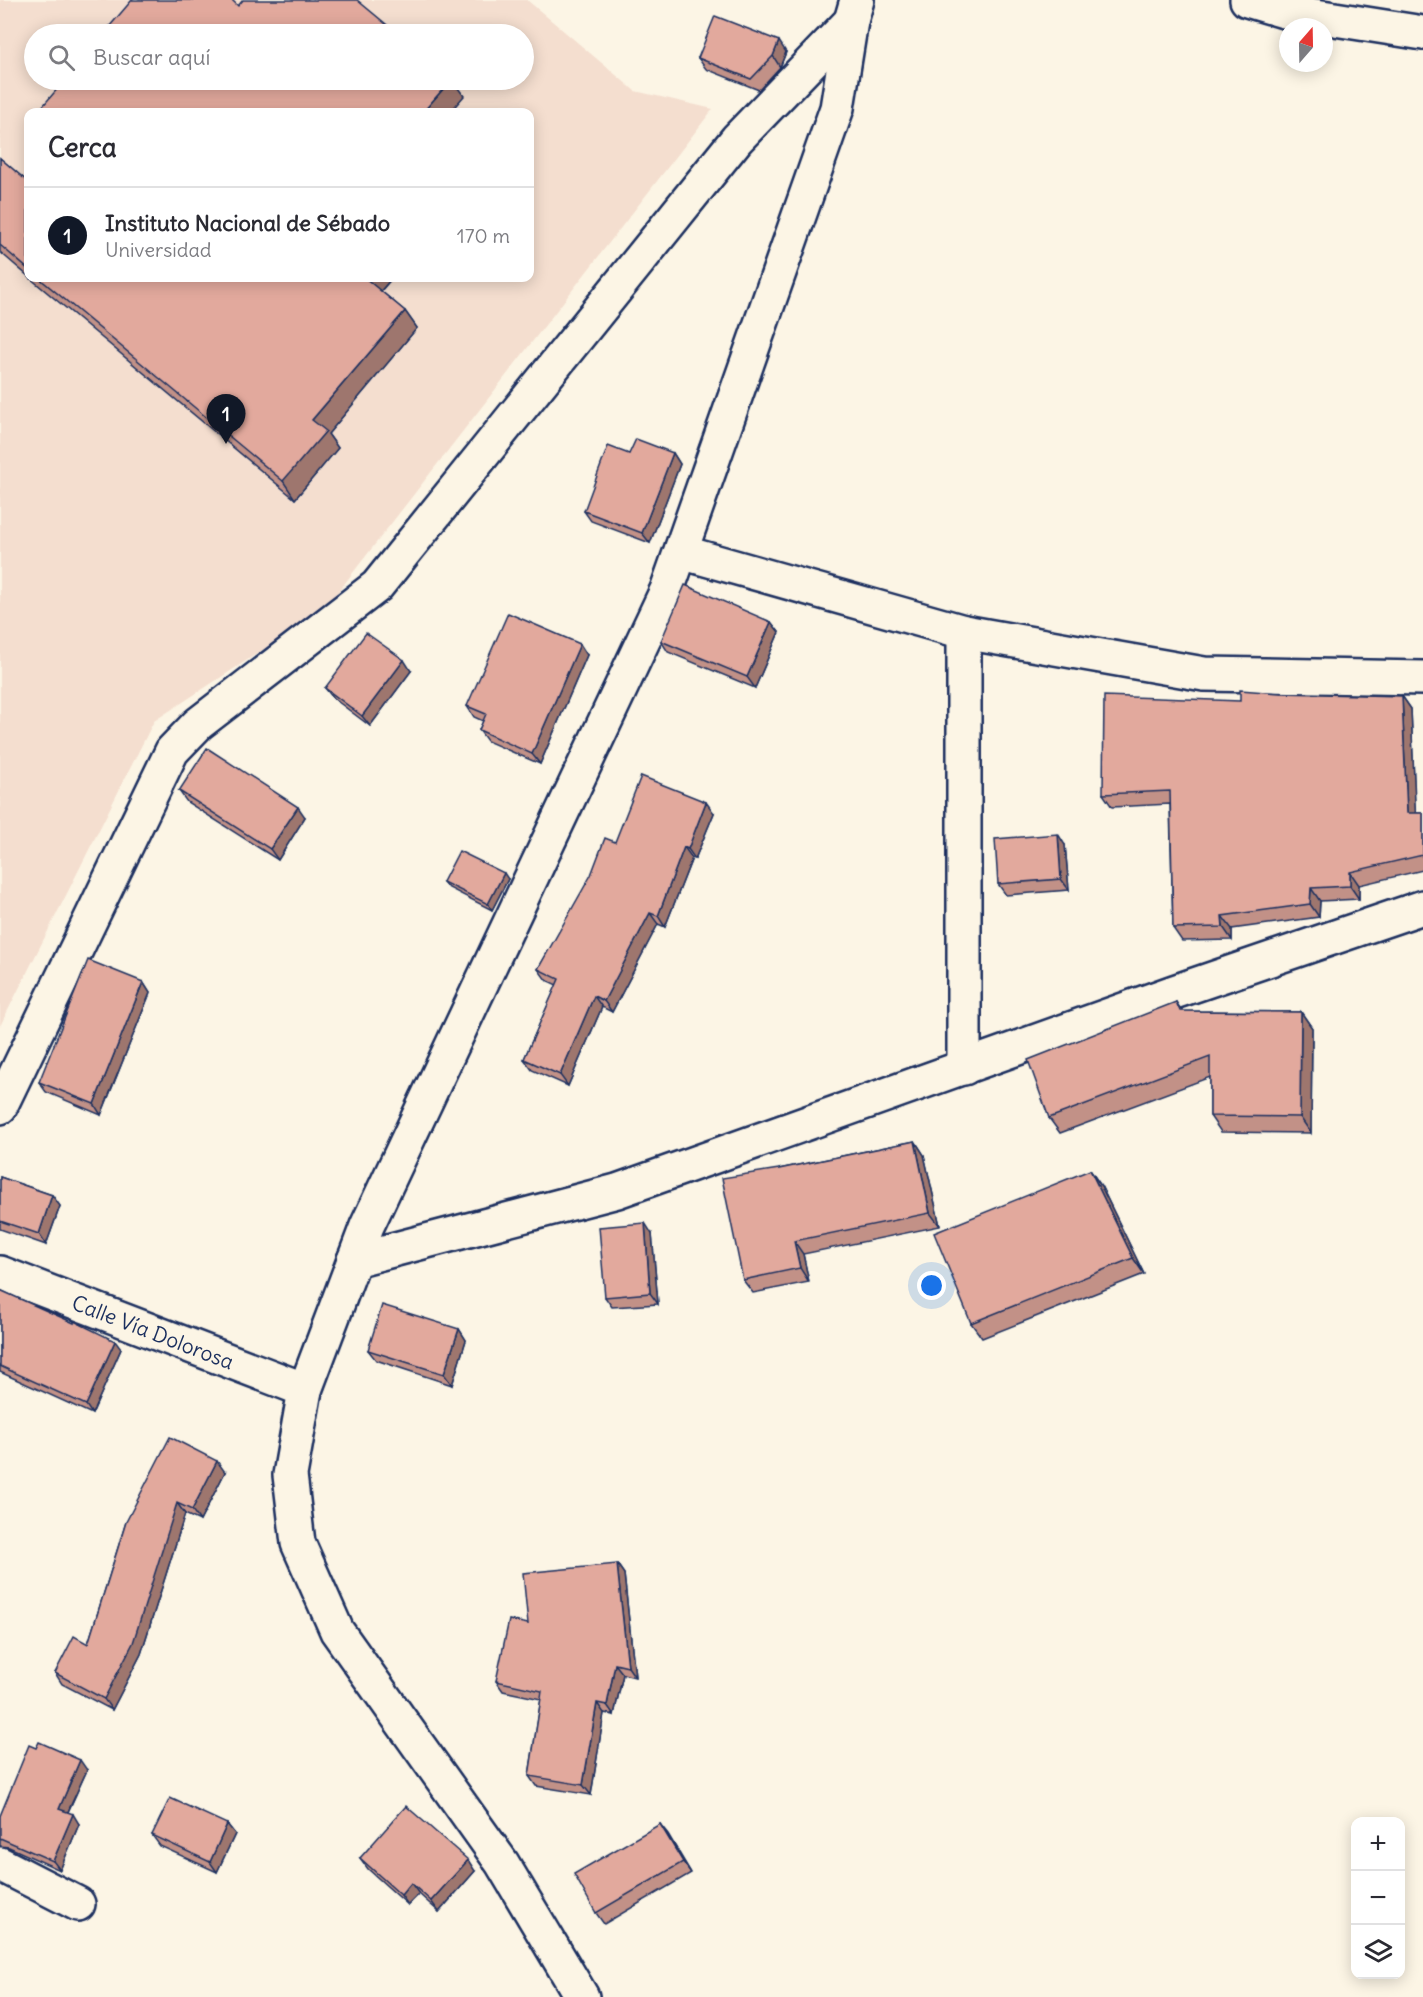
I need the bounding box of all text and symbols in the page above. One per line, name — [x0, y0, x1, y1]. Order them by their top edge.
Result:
north arrow — [1279, 18, 1333, 72]
search box — [24, 24, 534, 90]
icon: search — [45, 41, 78, 74]
text: Buscar aquí — [93, 43, 210, 71]
text: Cerca — [48, 131, 117, 164]
text: Instituto Nacional de Sébado — [105, 209, 390, 237]
text: 1 — [64, 223, 71, 248]
text: 170 m — [457, 223, 510, 248]
text: Universidad — [105, 237, 212, 262]
pin: 1 — [206, 394, 246, 444]
your location — [917, 1271, 946, 1300]
street label: Calle Vía Dolorosa — [68, 1288, 238, 1375]
map controls — [1351, 1817, 1405, 1979]
button: + — [1351, 1817, 1405, 1871]
button: − — [1351, 1871, 1405, 1925]
button: layers — [1351, 1925, 1405, 1979]

